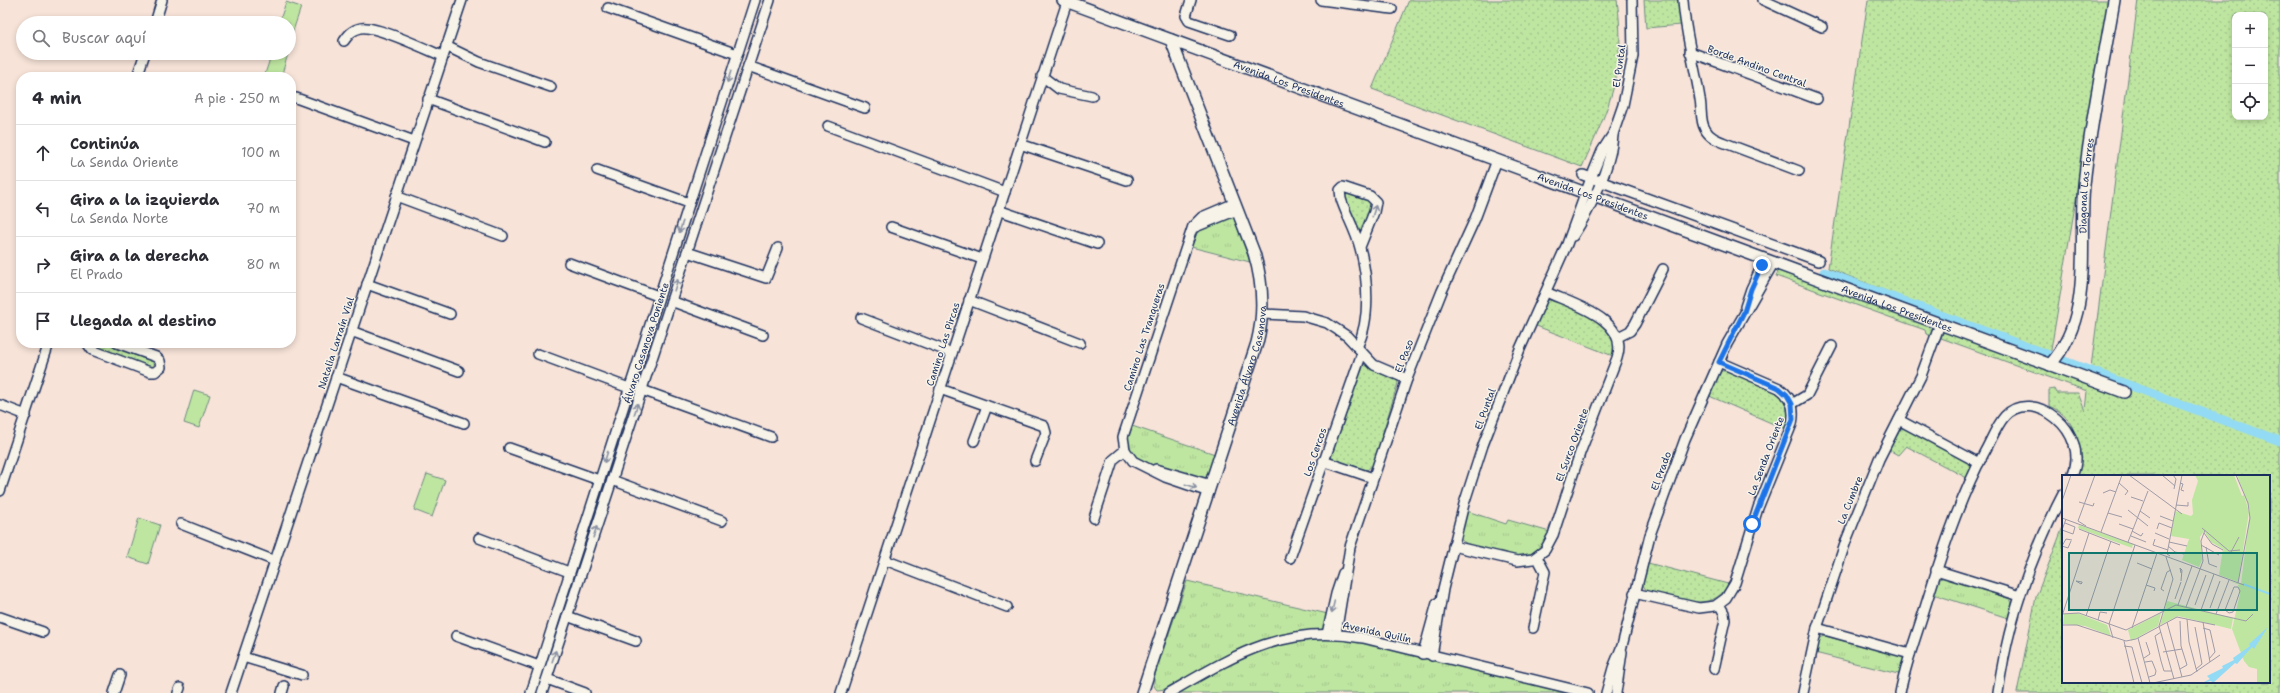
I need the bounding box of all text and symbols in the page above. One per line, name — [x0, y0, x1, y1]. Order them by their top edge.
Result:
map controls — [2232, 12, 2268, 120]
button: + — [2232, 12, 2268, 48]
search box — [16, 16, 296, 60]
icon: search — [30, 27, 52, 49]
text: Buscar aquí — [62, 28, 146, 48]
street label: Borde Andino Central — [1706, 42, 1808, 90]
street label: El Puntal — [1610, 44, 1628, 88]
button: − — [2232, 48, 2268, 84]
street label: Avenida Los Presidentes — [1232, 57, 1346, 110]
one-way arrow — [725, 70, 733, 82]
button: locate — [2232, 84, 2268, 120]
text: 4 min — [32, 87, 82, 109]
text: A pie · 250 m — [194, 90, 280, 107]
text: Continúa — [70, 134, 139, 154]
street label: Diagonal Las Torres — [2076, 137, 2096, 234]
icon: ahead — [32, 142, 54, 164]
text: 100 m — [241, 144, 280, 161]
text: La Senda Oriente — [70, 154, 179, 171]
street label: Avenida Los Presidentes — [1536, 169, 1650, 222]
text: Gira a la izquierda — [70, 190, 219, 210]
icon: left — [32, 198, 54, 220]
text: 70 m — [246, 200, 280, 217]
one-way arrow — [1371, 205, 1378, 218]
text: La Senda Norte — [70, 210, 168, 227]
one-way arrow — [677, 221, 684, 234]
text: Gira a la derecha — [70, 246, 209, 266]
icon: right — [32, 254, 54, 276]
text: 80 m — [246, 256, 280, 273]
route end — [1753, 256, 1771, 274]
text: El Prado — [70, 266, 123, 283]
one-way arrow — [673, 279, 680, 292]
street label: Álvaro Casanova Poniente — [620, 281, 672, 405]
street label: Camino Las Tranqueras — [1120, 281, 1168, 393]
street label: Avenida Los Presidentes — [1840, 282, 1954, 335]
street label: Natalia Larraín Vial — [315, 295, 357, 391]
street label: Camino Las Pircas — [923, 300, 963, 388]
street label: Avenida Álvaro Casanova — [1224, 305, 1269, 427]
icon: arrive — [32, 310, 54, 332]
text: Llegada al destino — [70, 311, 217, 331]
street label: El Paso — [1392, 337, 1416, 375]
street label: El Puntal — [1471, 386, 1499, 432]
one-way arrow — [632, 403, 640, 415]
street label: El Surco Oriente — [1553, 406, 1591, 484]
street label: La Senda Oriente — [1745, 414, 1787, 497]
street label: Los Cercos — [1301, 426, 1329, 478]
street label: El Prado — [1648, 450, 1674, 492]
one-way arrow — [602, 451, 610, 463]
street label: La Cumbre — [1834, 474, 1866, 526]
inset map — [2062, 475, 2270, 683]
one-way arrow — [1184, 483, 1197, 490]
route start — [1743, 515, 1761, 533]
one-way arrow — [592, 526, 599, 539]
one-way arrow — [1328, 600, 1336, 613]
street label: Avenida Quilín — [1341, 618, 1413, 646]
one-way arrow — [551, 650, 559, 662]

